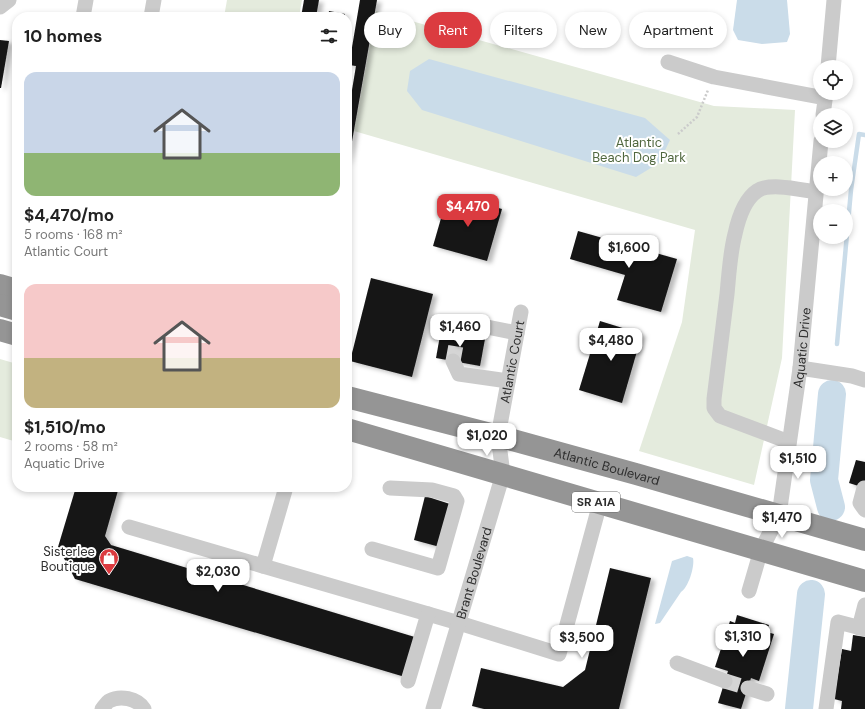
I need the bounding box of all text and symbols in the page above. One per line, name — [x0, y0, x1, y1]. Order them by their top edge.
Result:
chip: Buy — [364, 12, 416, 48]
chip: Rent — [424, 12, 482, 48]
chip: Filters — [490, 12, 557, 48]
chip: New — [565, 12, 621, 48]
chip: Apartment — [629, 12, 727, 48]
text: 10 homes — [24, 25, 102, 47]
icon: filters — [318, 25, 340, 47]
map controls — [813, 60, 853, 244]
button: locate — [813, 60, 853, 100]
icon: home — [146, 98, 218, 170]
button: layers — [813, 108, 853, 148]
park label: Atlantic Beach Dog Park — [592, 134, 686, 166]
button: + — [813, 156, 853, 196]
pin: $4,470 — [435, 194, 501, 228]
text: $4,470 — [446, 198, 490, 215]
text: $4,470/mo — [24, 204, 114, 226]
button: − — [813, 204, 853, 244]
text: 5 rooms · 168 m² — [24, 226, 122, 243]
pin: $1,600 — [596, 235, 662, 269]
text: $1,600 — [608, 239, 650, 256]
text: Atlantic Court — [24, 243, 108, 260]
street label: Aquatic Drive — [789, 307, 814, 389]
icon: home — [146, 310, 218, 382]
pin: $1,460 — [427, 314, 493, 348]
text: $1,460 — [439, 318, 481, 335]
street label: Atlantic Court — [496, 319, 528, 405]
pin: $4,480 — [578, 328, 644, 362]
text: $4,480 — [588, 332, 634, 349]
text: $1,510/mo — [24, 416, 106, 438]
pin: $1,020 — [454, 423, 520, 457]
text: $1,020 — [466, 427, 508, 444]
text: 2 rooms · 58 m² — [24, 438, 118, 455]
street label: Atlantic Boulevard — [552, 443, 662, 489]
pin: $1,510 — [765, 446, 831, 480]
text: $1,510 — [779, 450, 817, 467]
text: Aquatic Drive — [24, 455, 105, 472]
road number: SR A1A — [572, 492, 620, 512]
pin: $1,470 — [749, 505, 815, 539]
text: $1,470 — [762, 509, 802, 526]
street label: Brant Boulevard — [452, 525, 495, 621]
place label: Sisterlee Boutique — [41, 543, 95, 575]
shop icon: Sisterlee Boutique — [98, 547, 120, 575]
pin: $2,030 — [185, 559, 251, 593]
text: $2,030 — [196, 563, 240, 580]
pin: $1,310 — [710, 624, 776, 658]
pin: $3,500 — [549, 625, 615, 659]
text: $1,310 — [724, 628, 762, 645]
text: $3,500 — [559, 629, 605, 646]

